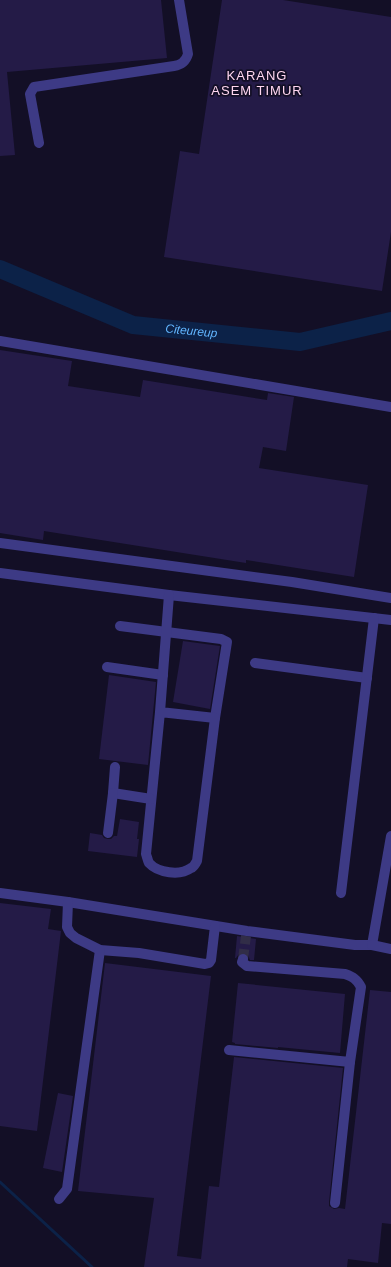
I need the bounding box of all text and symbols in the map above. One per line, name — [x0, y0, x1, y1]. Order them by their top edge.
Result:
district label: KARANG ASEM TIMUR — [211, 68, 303, 98]
water label: Citeureup — [165, 321, 218, 341]

